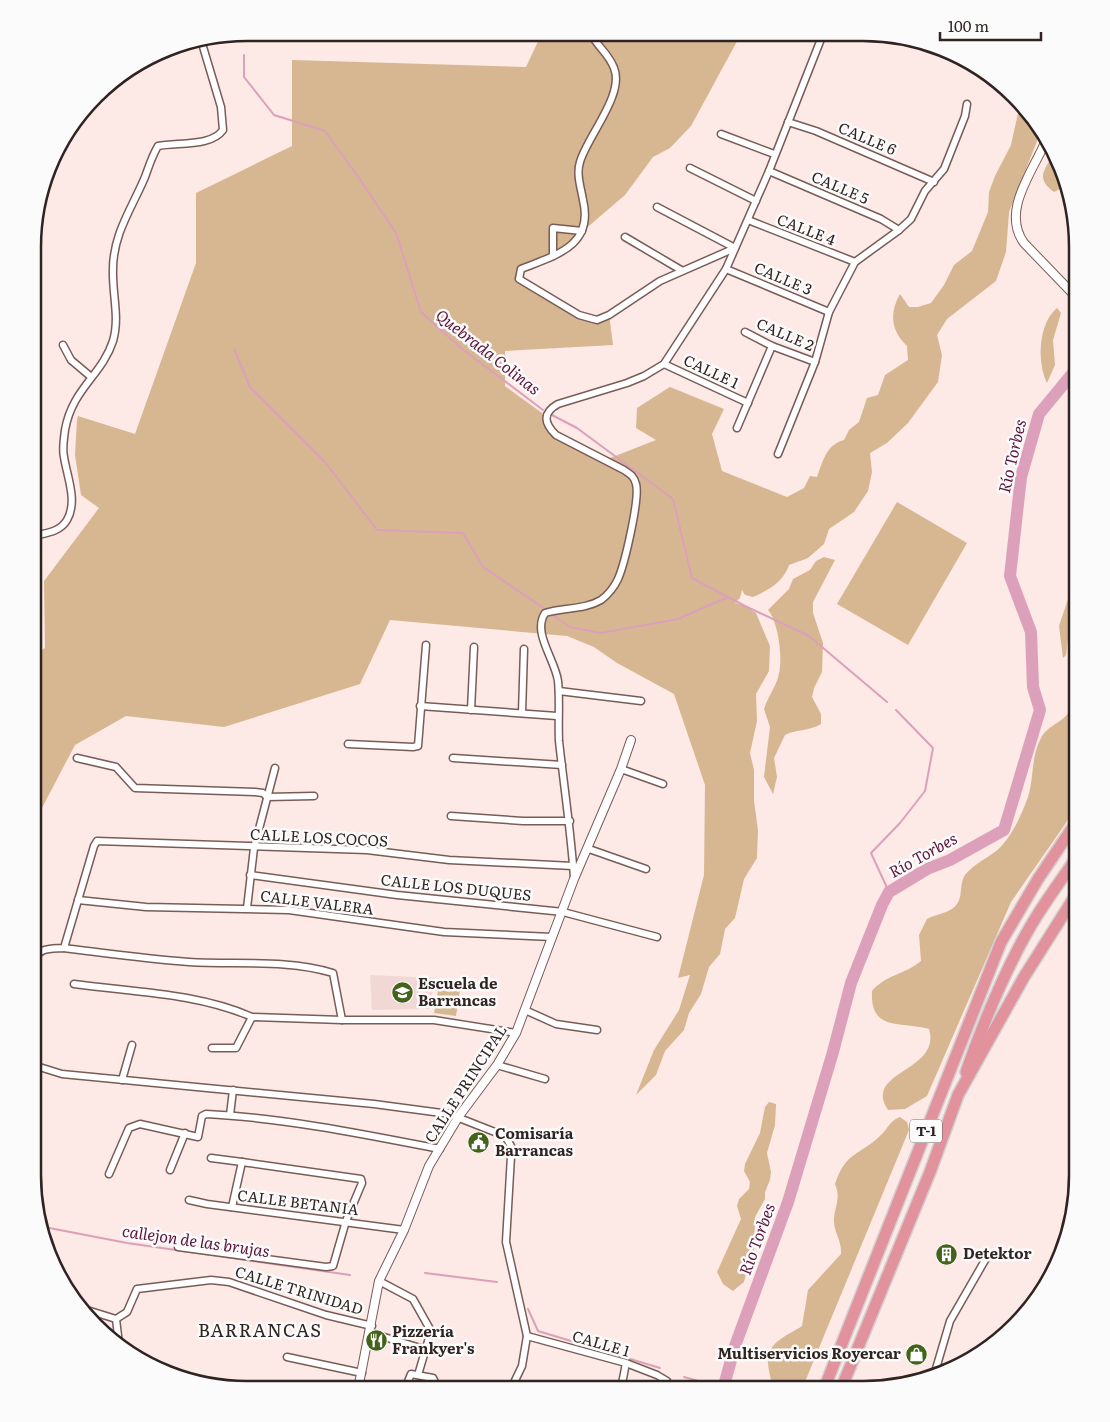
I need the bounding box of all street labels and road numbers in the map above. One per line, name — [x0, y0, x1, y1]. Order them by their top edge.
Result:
street label: CALLE 6 — [835, 115, 900, 160]
street label: CALLE 5 — [808, 164, 873, 209]
street label: CALLE 4 — [774, 207, 839, 250]
street label: CALLE 3 — [751, 255, 816, 300]
street label: CALLE 2 — [753, 311, 818, 356]
street label: CALLE 1 — [680, 348, 743, 394]
street label: CALLE LOS COCOS — [250, 821, 389, 852]
street label: CALLE LOS DUQUES — [380, 867, 533, 906]
street label: CALLE VALERA — [259, 883, 375, 920]
street label: CALLE PRINCIPAL — [418, 1020, 512, 1147]
road number: T-1 — [910, 1120, 942, 1142]
street label: CALLE BETANIA — [236, 1183, 360, 1220]
street label: CALLE TRINIDAD — [233, 1259, 366, 1320]
street label: CALLE 1 — [570, 1323, 633, 1362]

